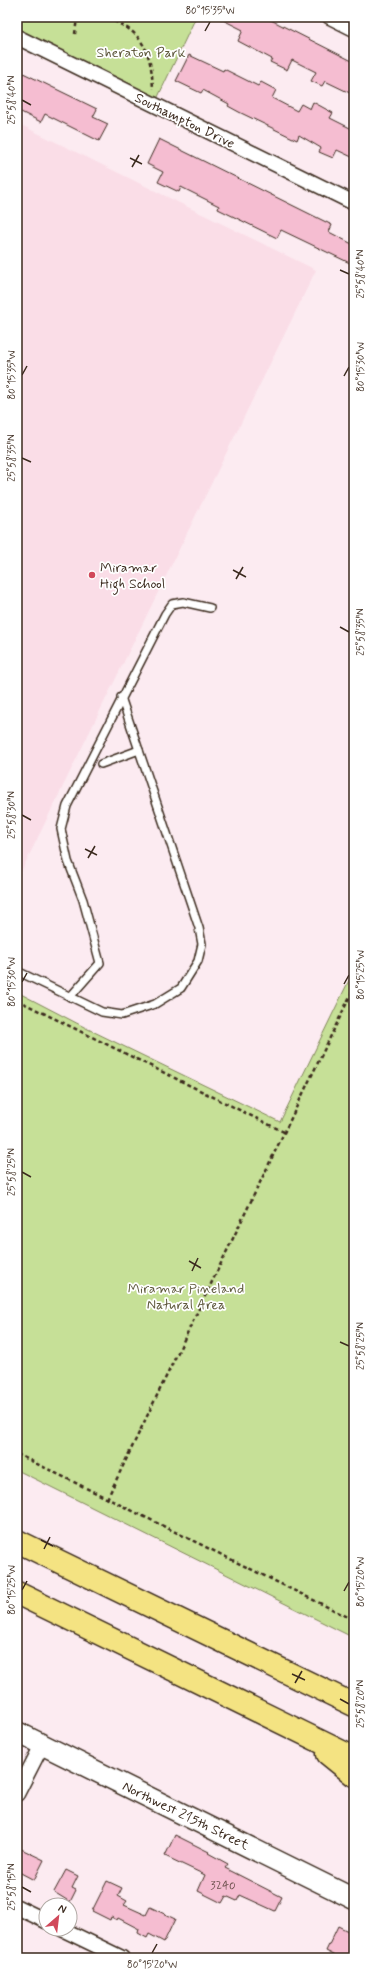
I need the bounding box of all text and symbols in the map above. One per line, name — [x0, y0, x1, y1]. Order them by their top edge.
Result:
text: 80°15'35"W — [185, 4, 235, 18]
park label: Sheraton Park — [96, 44, 186, 62]
text: 25°58'40"N — [5, 75, 19, 125]
street label: Southampton Drive — [132, 89, 238, 153]
text: 25°58'40"N — [354, 249, 368, 299]
text: 80°15'30"W — [354, 342, 368, 392]
text: 80°15'35"W — [5, 350, 19, 400]
text: 25°58'35"N — [5, 434, 19, 482]
place label: Miramar High School — [100, 559, 165, 595]
marker: Miramar High School — [87, 570, 97, 580]
text: 25°58'35"N — [354, 608, 368, 656]
text: 25°58'30"N — [5, 791, 19, 839]
text: 80°15'25"W — [354, 950, 368, 1000]
text: 80°15'30"W — [5, 957, 19, 1007]
text: 25°58'25"N — [5, 1148, 19, 1196]
park label: Miramar Pineland Natural Area — [128, 1280, 244, 1314]
text: 25°58'25"N — [354, 1322, 368, 1370]
text: 80°15'20"W — [354, 1557, 368, 1607]
text: 80°15'25"W — [5, 1565, 19, 1615]
text: 25°58'20"N — [354, 1680, 368, 1728]
street label: Northwest 215th Street — [119, 1777, 253, 1855]
text: 25°58'15"N — [5, 1863, 19, 1911]
house number: 3240 — [210, 1878, 236, 1894]
north arrow — [38, 1897, 78, 1937]
text: N — [56, 1901, 69, 1917]
text: 80°15'20"W — [127, 1958, 177, 1972]

